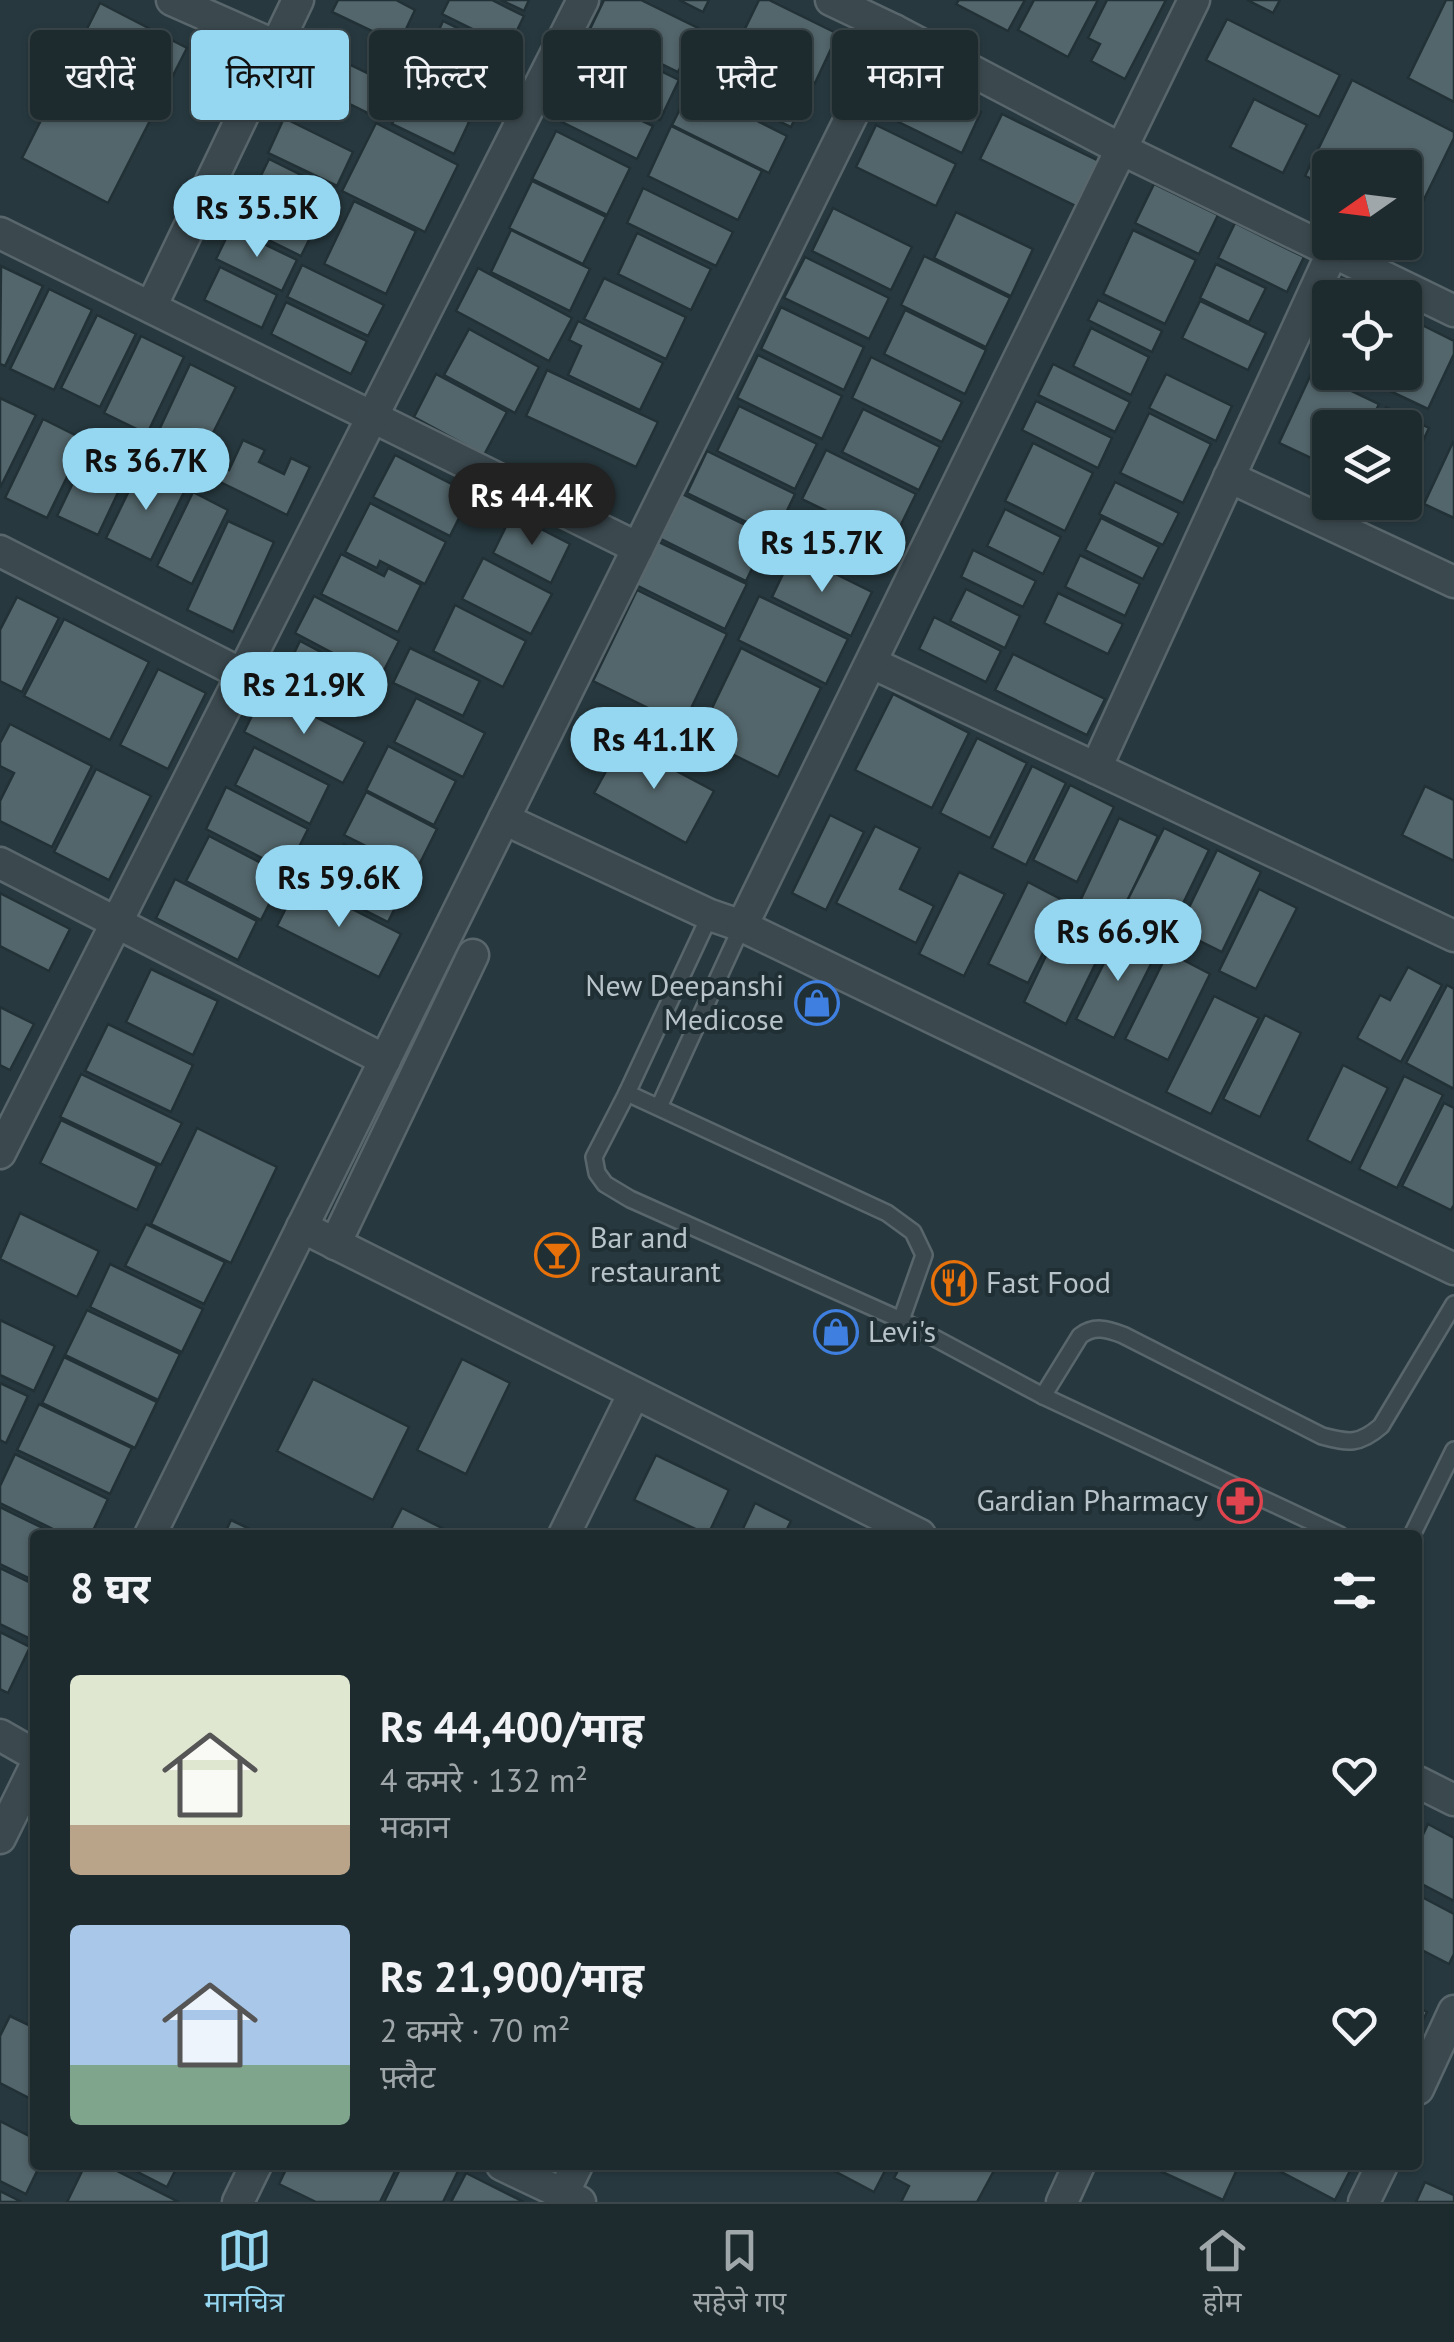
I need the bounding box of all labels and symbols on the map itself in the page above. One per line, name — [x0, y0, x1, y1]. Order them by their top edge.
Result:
north arrow — [1312, 150, 1422, 260]
pin: Rs 35.5K — [154, 175, 360, 260]
pin: Rs 36.7K — [43, 428, 249, 513]
pin: Rs 44.4K — [429, 463, 635, 548]
pin: Rs 15.7K — [719, 510, 925, 595]
pin: Rs 21.9K — [201, 652, 407, 737]
pin: Rs 41.1K — [551, 707, 757, 792]
pin: Rs 59.6K — [236, 845, 442, 930]
pin: Rs 66.9K — [1015, 899, 1221, 984]
place label: New Deepanshi Medicose — [585, 965, 784, 1038]
shop icon: New Deepanshi Medicose — [794, 980, 840, 1026]
place label: Bar and restaurant — [590, 1217, 721, 1290]
bar icon: Bar and restaurant — [534, 1232, 580, 1278]
restaurant icon: Fast Food — [931, 1260, 977, 1306]
place label: Fast Food — [986, 1262, 1111, 1301]
shop icon: Levi's — [813, 1309, 859, 1355]
place label: Levi's — [868, 1311, 936, 1350]
pharmacy icon: Gardian Pharmacy — [1217, 1478, 1263, 1524]
place label: Gardian Pharmacy — [976, 1480, 1208, 1519]

